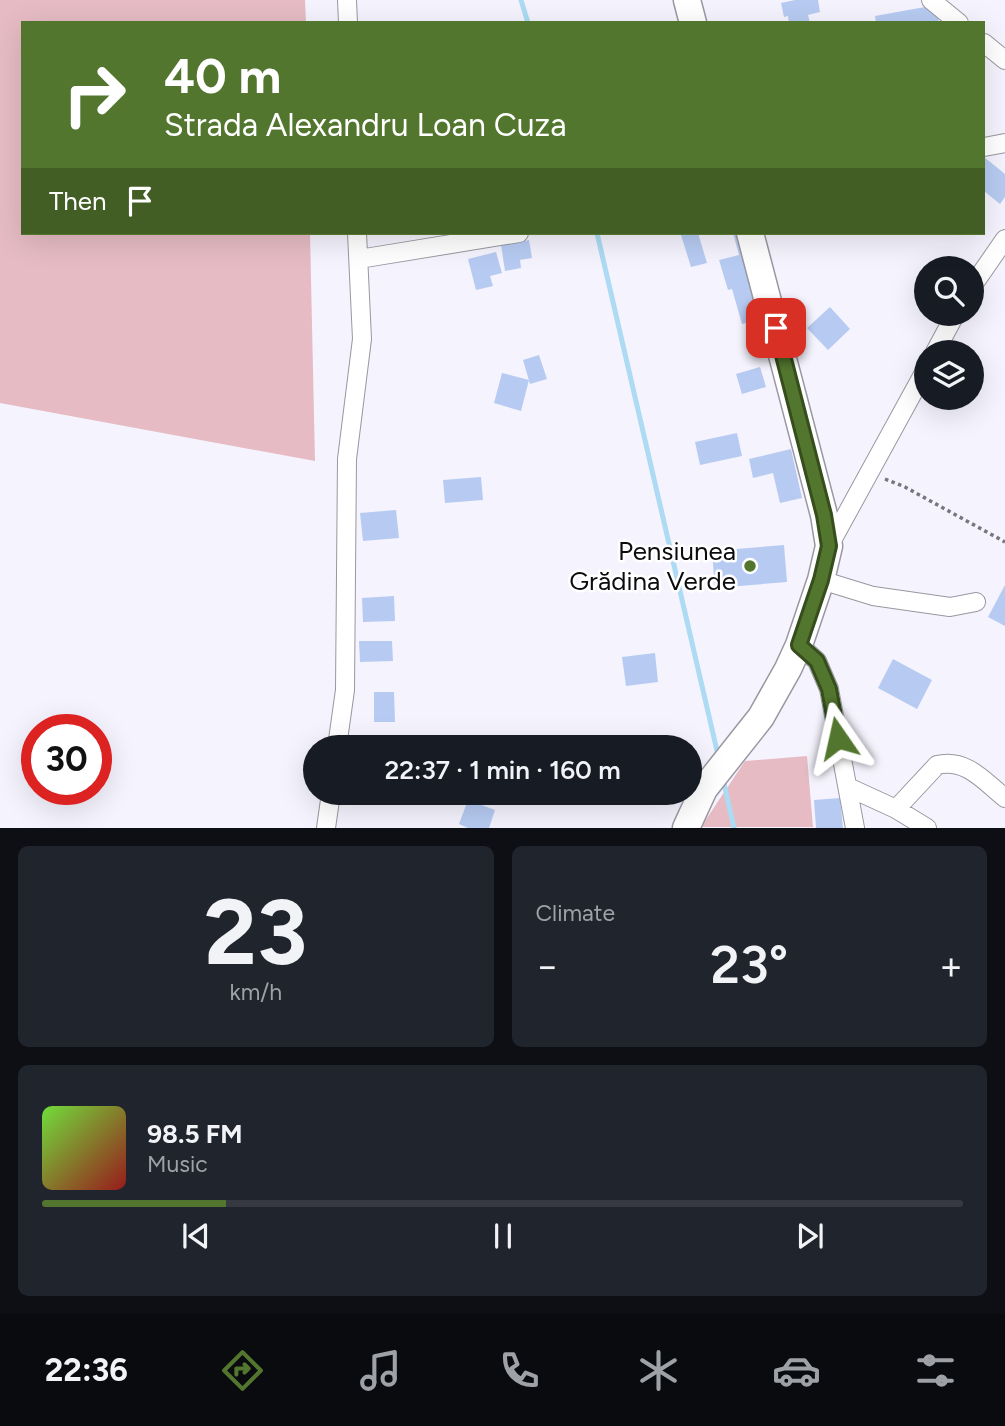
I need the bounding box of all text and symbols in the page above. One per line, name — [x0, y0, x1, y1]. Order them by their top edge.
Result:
text: 40 m — [164, 46, 281, 105]
icon: right — [49, 49, 140, 140]
text: Strada Alexandru Loan Cuza — [164, 106, 567, 144]
icon: arrive — [121, 182, 159, 220]
text: Then — [49, 185, 107, 217]
map controls — [914, 256, 984, 410]
button: search — [914, 256, 984, 326]
pin — [746, 298, 806, 358]
icon: arrive — [757, 309, 795, 347]
button: layers — [914, 340, 984, 410]
place label: Pensiunea Grădina Verde — [569, 535, 736, 597]
marker: Pensiunea Grădina Verde — [742, 558, 758, 574]
position arrow — [801, 701, 875, 775]
speed limit sign: 30 — [21, 714, 112, 805]
text: 22:37 · 1 min · 160 m — [384, 754, 621, 786]
text: 23 — [204, 878, 307, 987]
text: Climate — [536, 899, 615, 927]
text: 23° — [710, 934, 788, 996]
text: − — [536, 943, 559, 989]
text: + — [939, 943, 963, 989]
text: km/h — [229, 978, 282, 1006]
text: 98.5 FM — [147, 1118, 242, 1150]
text: Music — [147, 1150, 208, 1178]
icon: previous — [177, 1217, 215, 1255]
icon: pause — [484, 1217, 522, 1255]
icon: next — [791, 1217, 829, 1255]
icon: directions — [218, 1346, 267, 1395]
icon: music — [356, 1346, 405, 1395]
icon: phone — [495, 1346, 544, 1395]
icon: climate — [634, 1346, 683, 1395]
icon: car — [772, 1346, 821, 1395]
icon: filters — [911, 1346, 960, 1395]
text: 22:36 — [45, 1351, 128, 1389]

